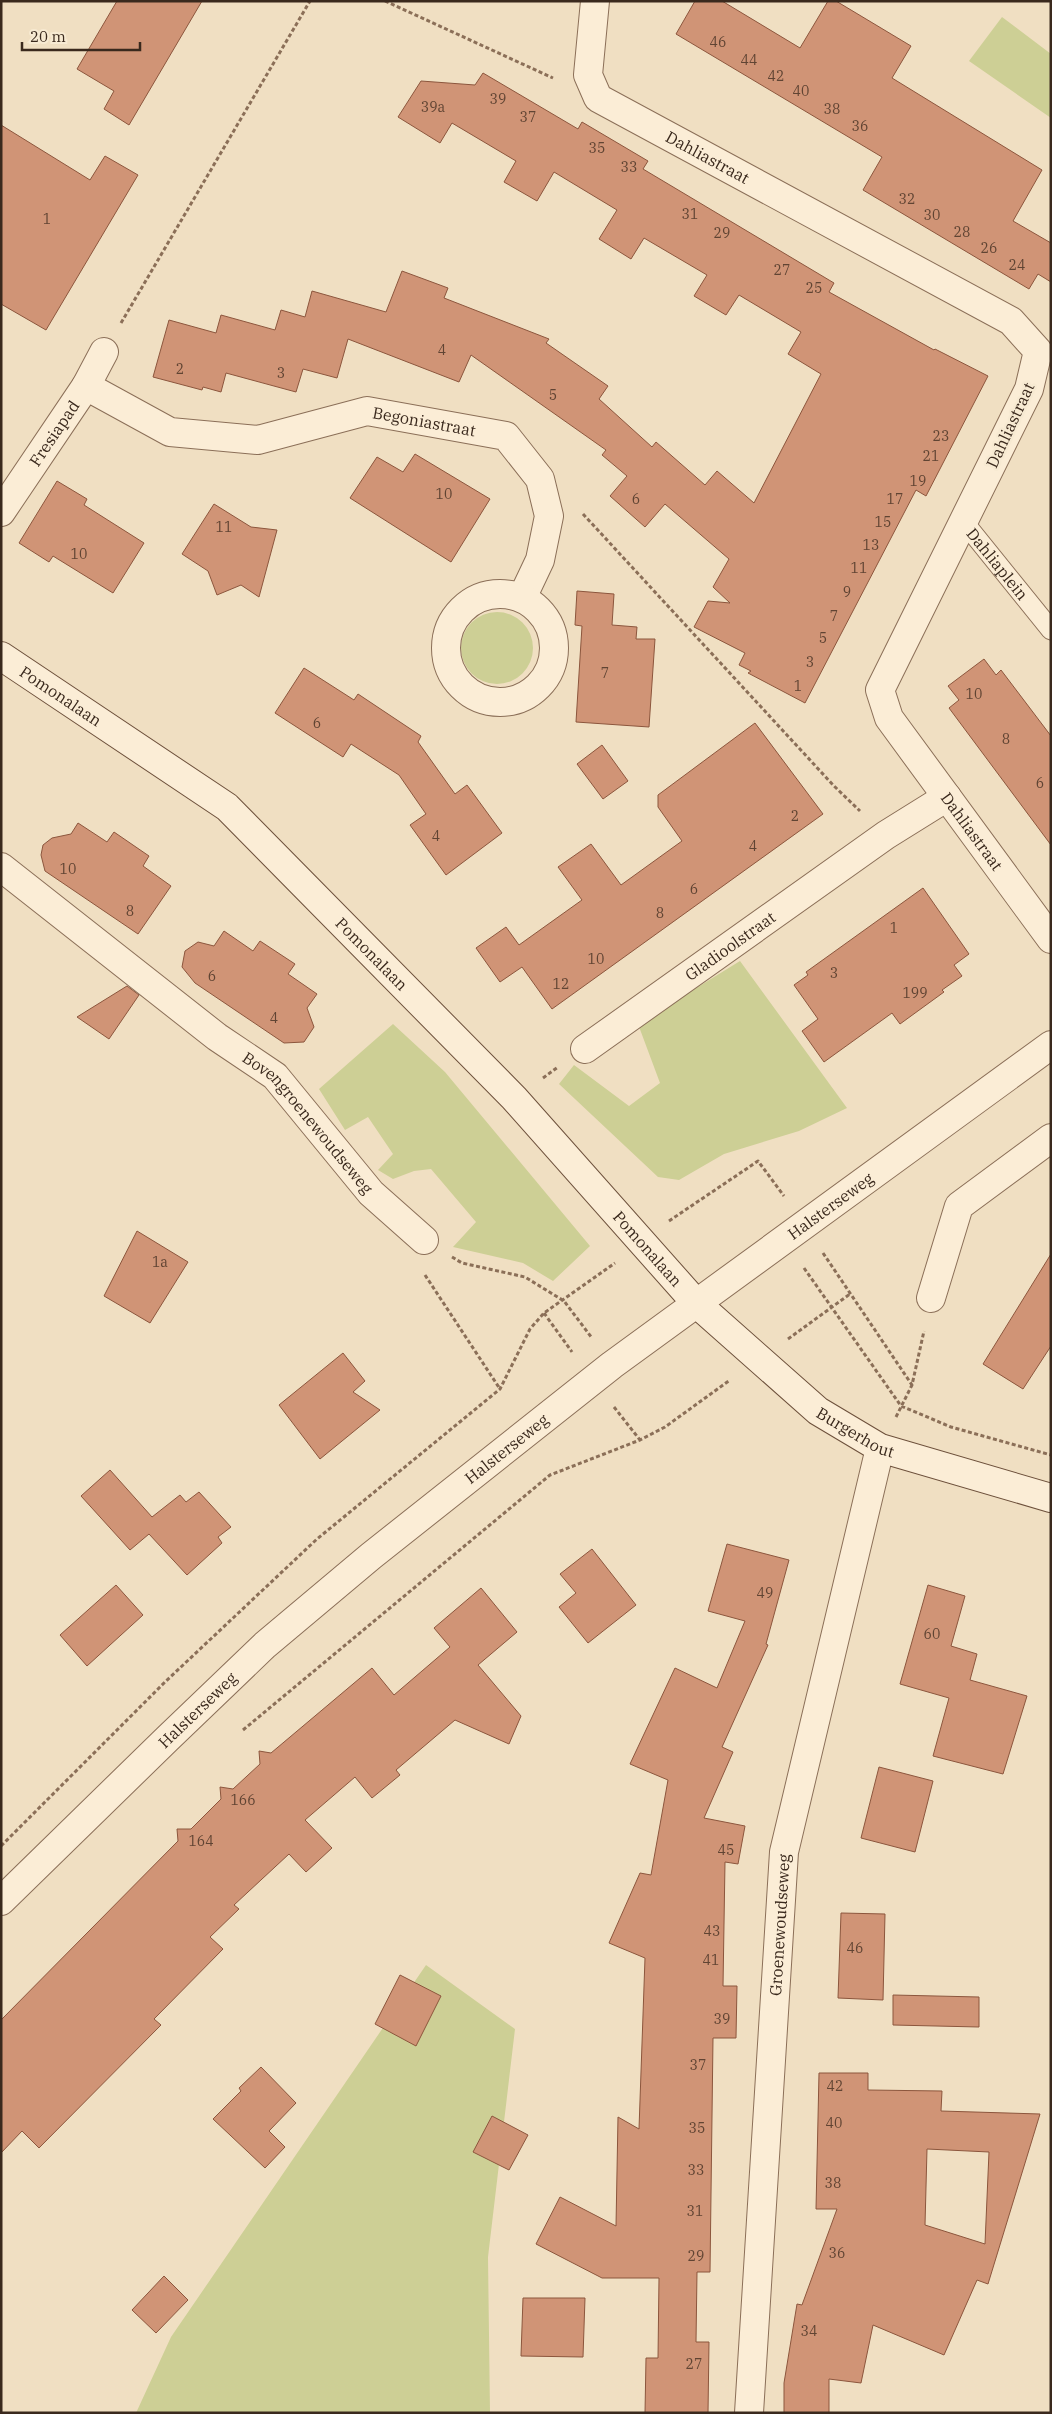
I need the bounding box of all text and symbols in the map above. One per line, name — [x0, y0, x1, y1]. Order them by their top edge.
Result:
scale bar — [22, 20, 140, 52]
text: 20 m — [30, 27, 66, 46]
house number: 46 — [710, 33, 726, 51]
house number: 44 — [741, 51, 757, 69]
house number: 42 — [768, 67, 784, 85]
house number: 40 — [793, 82, 809, 100]
house number: 39 — [490, 90, 506, 108]
house number: 39a — [421, 98, 446, 116]
house number: 38 — [824, 100, 840, 118]
house number: 37 — [520, 108, 536, 126]
house number: 36 — [852, 117, 868, 135]
street label: Dahliastraat — [662, 127, 753, 188]
house number: 35 — [589, 139, 605, 157]
house number: 33 — [621, 158, 637, 176]
house number: 32 — [899, 190, 915, 208]
house number: 31 — [682, 205, 698, 223]
house number: 30 — [924, 206, 940, 224]
house number: 1 — [43, 210, 51, 228]
house number: 28 — [954, 223, 970, 241]
house number: 29 — [714, 224, 730, 242]
house number: 26 — [981, 239, 997, 257]
house number: 24 — [1009, 256, 1025, 274]
house number: 27 — [774, 261, 790, 279]
house number: 25 — [806, 279, 822, 297]
house number: 4 — [438, 341, 446, 359]
house number: 2 — [176, 360, 184, 378]
house number: 3 — [277, 364, 285, 382]
street label: Dahliastraat — [981, 379, 1039, 471]
house number: 5 — [549, 386, 557, 404]
street label: Fresiapad — [25, 396, 84, 470]
street label: Begoniastraat — [371, 402, 478, 440]
house number: 23 — [933, 427, 949, 445]
house number: 21 — [923, 447, 939, 465]
house number: 19 — [910, 472, 926, 490]
house number: 10 — [436, 485, 452, 503]
house number: 6 — [632, 490, 640, 508]
house number: 17 — [887, 490, 903, 508]
house number: 15 — [875, 513, 891, 531]
house number: 11 — [216, 518, 232, 536]
street label: Dahliaplein — [962, 524, 1033, 604]
house number: 13 — [863, 536, 879, 554]
house number: 10 — [71, 545, 87, 563]
house number: 11 — [851, 559, 867, 577]
house number: 9 — [843, 583, 851, 601]
house number: 7 — [830, 607, 838, 625]
house number: 5 — [819, 629, 827, 647]
house number: 3 — [806, 653, 814, 671]
street label: Pomonalaan — [16, 661, 106, 731]
house number: 7 — [601, 664, 609, 682]
house number: 1 — [794, 677, 802, 695]
house number: 10 — [966, 685, 982, 703]
house number: 6 — [313, 714, 321, 732]
house number: 8 — [1002, 730, 1010, 748]
house number: 6 — [1036, 774, 1044, 792]
street label: Dahliastraat — [937, 788, 1008, 875]
house number: 2 — [791, 807, 799, 825]
house number: 4 — [432, 827, 440, 845]
house number: 4 — [749, 837, 757, 855]
house number: 10 — [60, 860, 76, 878]
house number: 6 — [690, 880, 698, 898]
house number: 8 — [126, 902, 134, 920]
house number: 8 — [656, 904, 664, 922]
street label: Gladioolstraat — [681, 907, 779, 985]
street label: Pomonalaan — [331, 913, 412, 994]
house number: 1 — [890, 919, 898, 937]
house number: 10 — [588, 950, 604, 968]
house number: 3 — [830, 964, 838, 982]
house number: 6 — [208, 967, 216, 985]
house number: 12 — [553, 975, 569, 993]
house number: 199 — [902, 984, 928, 1002]
house number: 4 — [270, 1009, 278, 1027]
street label: Bovengroenewoudseweg — [239, 1047, 378, 1198]
street label: Halsterseweg — [784, 1168, 877, 1244]
street label: Pomonalaan — [609, 1207, 687, 1291]
house number: 1a — [152, 1253, 168, 1271]
street label: Burgerhout — [813, 1403, 897, 1462]
street label: Halsterseweg — [461, 1409, 553, 1488]
house number: 49 — [757, 1584, 773, 1602]
house number: 60 — [924, 1625, 940, 1643]
street label: Halsterseweg — [154, 1667, 241, 1752]
house number: 166 — [230, 1791, 256, 1809]
house number: 164 — [188, 1832, 214, 1850]
house number: 45 — [718, 1841, 734, 1859]
street label: Groenewoudseweg — [765, 1853, 794, 1997]
house number: 43 — [704, 1922, 720, 1940]
house number: 46 — [847, 1939, 863, 1957]
house number: 41 — [703, 1951, 719, 1969]
house number: 39 — [714, 2010, 730, 2028]
house number: 37 — [690, 2056, 706, 2074]
house number: 42 — [827, 2077, 843, 2095]
house number: 40 — [826, 2114, 842, 2132]
house number: 35 — [689, 2119, 705, 2137]
house number: 33 — [688, 2161, 704, 2179]
house number: 38 — [825, 2174, 841, 2192]
house number: 31 — [687, 2202, 703, 2220]
house number: 36 — [829, 2244, 845, 2262]
house number: 29 — [688, 2247, 704, 2265]
house number: 34 — [801, 2322, 817, 2340]
house number: 27 — [686, 2355, 702, 2373]

